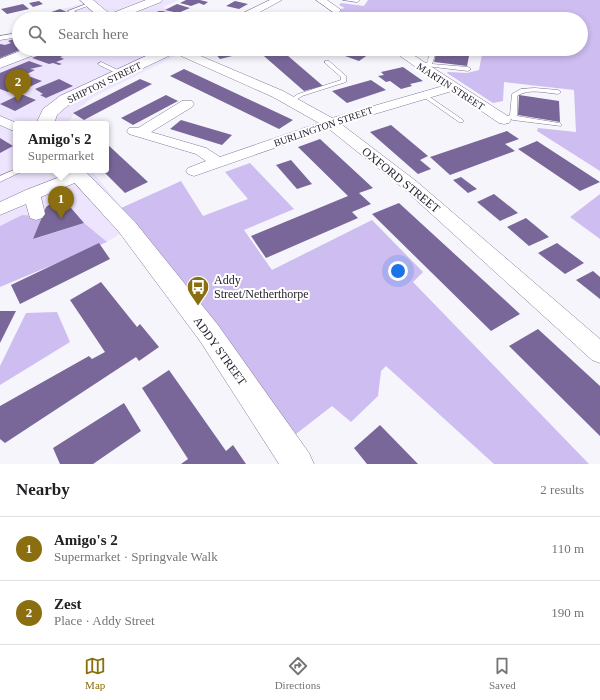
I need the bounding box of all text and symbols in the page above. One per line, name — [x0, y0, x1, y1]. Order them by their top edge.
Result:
search box — [12, 12, 588, 56]
icon: search — [26, 23, 48, 45]
text: Search here — [58, 26, 128, 42]
street label: SHIPTON STREET — [65, 60, 143, 105]
street label: MARTIN STREET — [415, 61, 486, 112]
pin: 2 — [5, 69, 31, 102]
street label: BURLINGTON STREET — [272, 104, 374, 149]
popup — [13, 121, 109, 173]
text: Amigo's 2 — [28, 131, 92, 147]
street label: OXFORD STREET — [359, 144, 443, 216]
text: Supermarket — [28, 148, 94, 163]
pin: 1 — [48, 186, 74, 219]
your location — [388, 261, 408, 281]
place label: Addy Street/Netherthorpe — [214, 273, 309, 301]
bus stop icon: Addy Street/Netherthorpe — [185, 274, 211, 307]
street label: ADDY STREET — [190, 314, 250, 389]
text: Nearby — [16, 480, 70, 499]
text: 2 results — [540, 482, 584, 497]
text: Amigo's 2 — [54, 532, 118, 548]
text: 1 — [26, 541, 32, 556]
text: 110 m — [552, 541, 584, 556]
text: Supermarket · Springvale Walk — [54, 549, 218, 564]
text: Zest — [54, 596, 82, 612]
text: 2 — [26, 605, 32, 620]
text: 190 m — [551, 605, 584, 620]
text: Place · Addy Street — [54, 613, 155, 628]
tab: Map — [84, 655, 106, 691]
tab: Directions — [275, 655, 320, 691]
tab: Saved — [489, 655, 516, 691]

